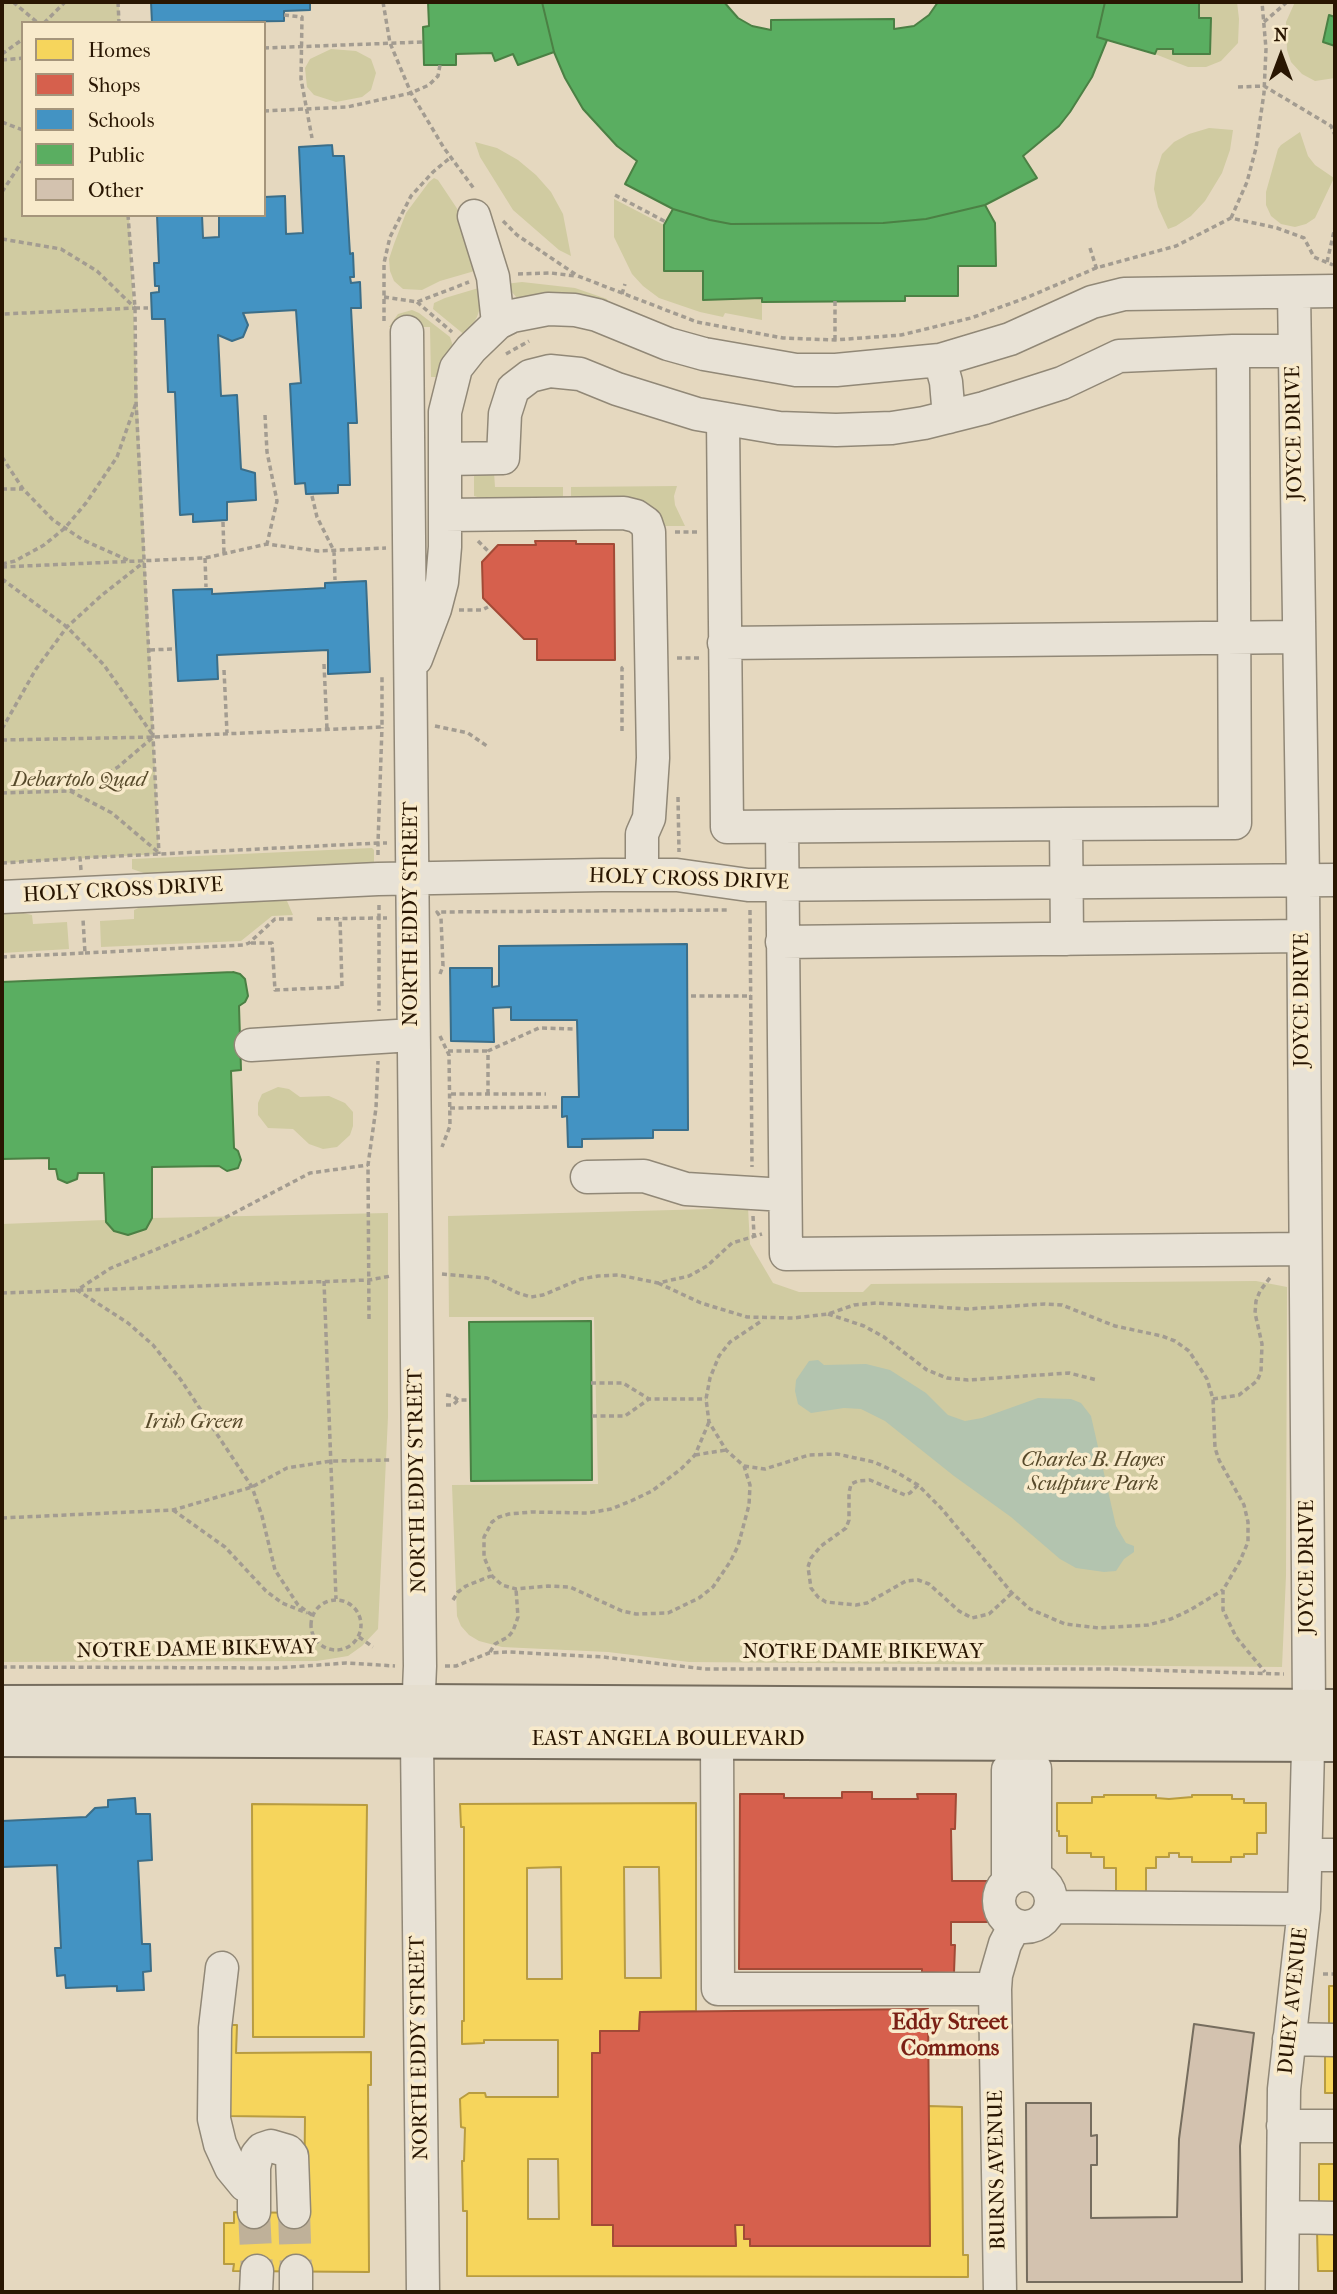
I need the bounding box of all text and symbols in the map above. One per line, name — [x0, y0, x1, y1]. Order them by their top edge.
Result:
legend — [21, 21, 266, 217]
north arrow — [1246, 21, 1316, 91]
text: N — [1274, 24, 1288, 46]
text: Homes — [88, 38, 150, 62]
text: Shops — [88, 73, 140, 97]
text: Schools — [88, 108, 154, 132]
text: Public — [88, 143, 144, 167]
text: Other — [88, 178, 143, 202]
street label: JOYCE DRIVE — [1281, 365, 1309, 501]
park label: Debartolo Quad — [12, 768, 146, 794]
street label: NORTH EDDY STREET — [399, 802, 425, 1026]
street label: HOLY CROSS DRIVE — [588, 864, 790, 896]
street label: HOLY CROSS DRIVE — [22, 873, 224, 909]
street label: JOYCE DRIVE — [1290, 933, 1316, 1067]
street label: NORTH EDDY STREET — [403, 1368, 433, 1594]
park label: Irish Green — [144, 1410, 244, 1436]
park label: Charles B. Hayes Sculpture Park — [1021, 1448, 1165, 1498]
street label: JOYCE DRIVE — [1295, 1500, 1321, 1634]
street label: NOTRE DAME BIKEWAY — [76, 1635, 318, 1665]
street label: NOTRE DAME BIKEWAY — [742, 1640, 984, 1666]
street label: EAST ANGELA BOULEVARD — [531, 1727, 805, 1753]
street label: DUEY AVENUE — [1274, 1926, 1314, 2076]
street label: NORTH EDDY STREET — [405, 1935, 435, 2161]
district label: Eddy Street Commons — [892, 2009, 1008, 2063]
street label: BURNS AVENUE — [984, 2090, 1012, 2250]

